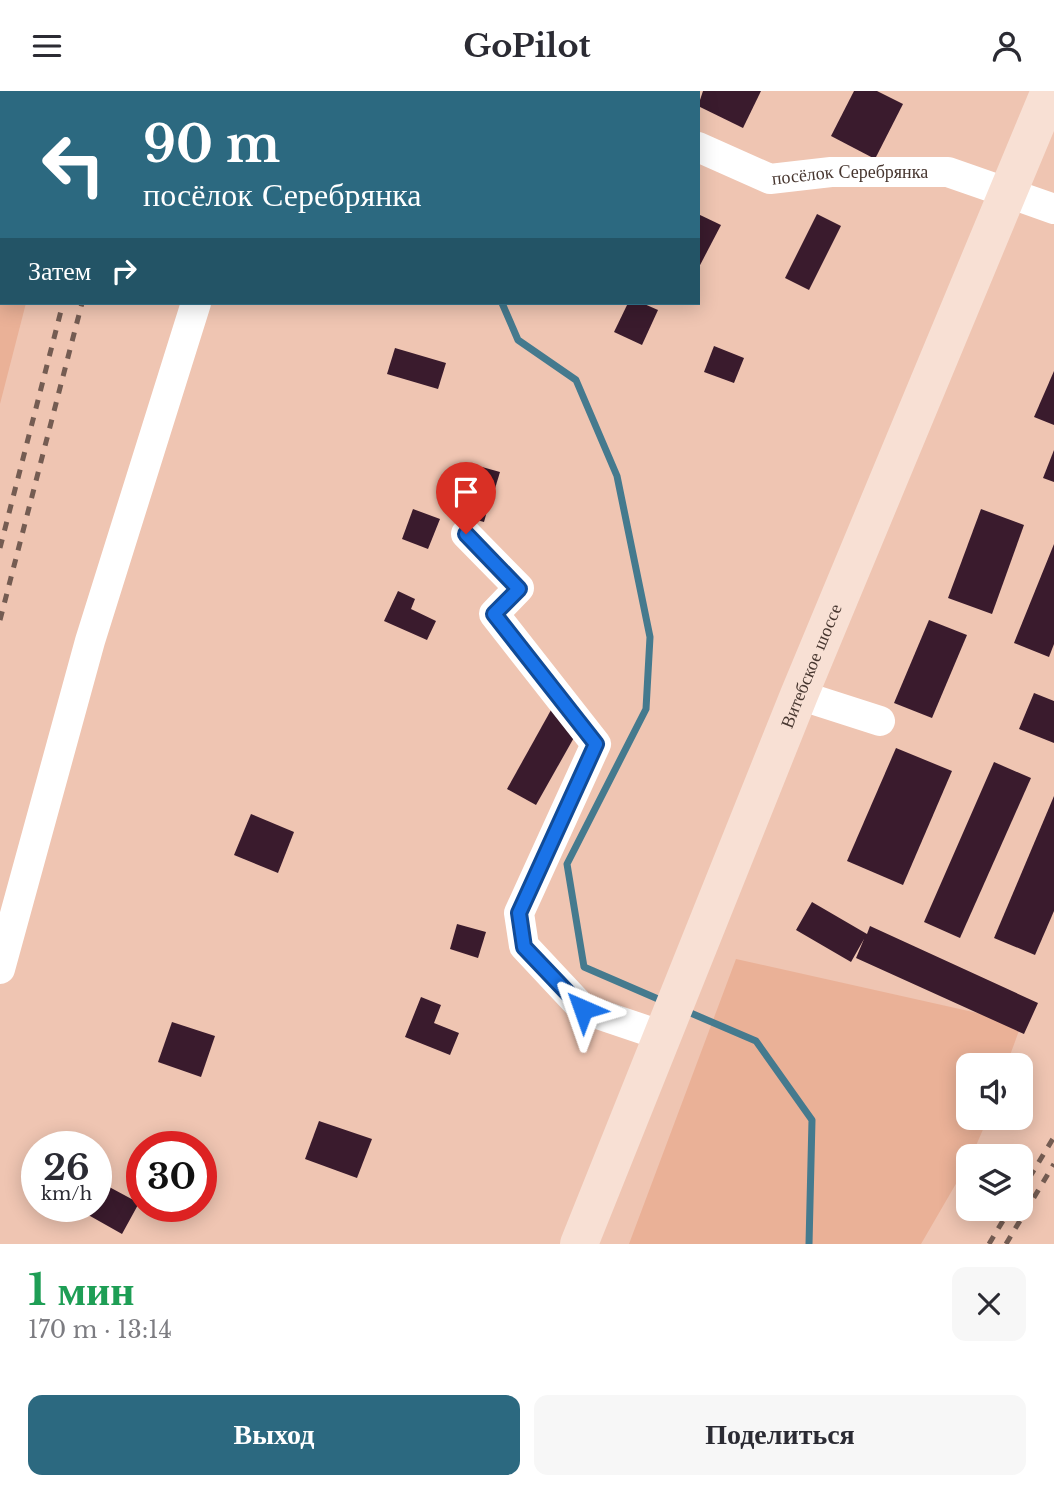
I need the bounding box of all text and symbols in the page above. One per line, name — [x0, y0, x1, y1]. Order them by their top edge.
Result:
text: GoPilot — [463, 26, 591, 66]
icon: menu — [28, 27, 66, 65]
icon: person — [988, 27, 1026, 65]
text: 90 m — [143, 114, 280, 175]
icon: left — [28, 119, 119, 210]
street label: посёлок Серебрянка — [771, 161, 928, 190]
text: посёлок Серебрянка — [143, 175, 422, 215]
icon: right — [105, 252, 143, 290]
text: Затем — [28, 255, 91, 287]
pin — [436, 462, 496, 534]
icon: arrive — [447, 473, 485, 511]
street label: Витебское шоссе — [776, 600, 847, 731]
position arrow — [546, 972, 620, 1046]
map controls — [956, 1053, 1033, 1221]
button: sound — [956, 1053, 1033, 1130]
speed limit sign: 30 — [126, 1131, 217, 1222]
button: layers — [956, 1144, 1033, 1221]
text: 26 — [43, 1146, 90, 1189]
text: km/h — [41, 1183, 92, 1205]
text: 1 мин — [28, 1264, 135, 1316]
button: close — [952, 1267, 1026, 1341]
text: 170 m · 13:14 — [28, 1316, 172, 1344]
button: Выход — [28, 1395, 520, 1475]
button: Поделиться — [534, 1395, 1026, 1475]

